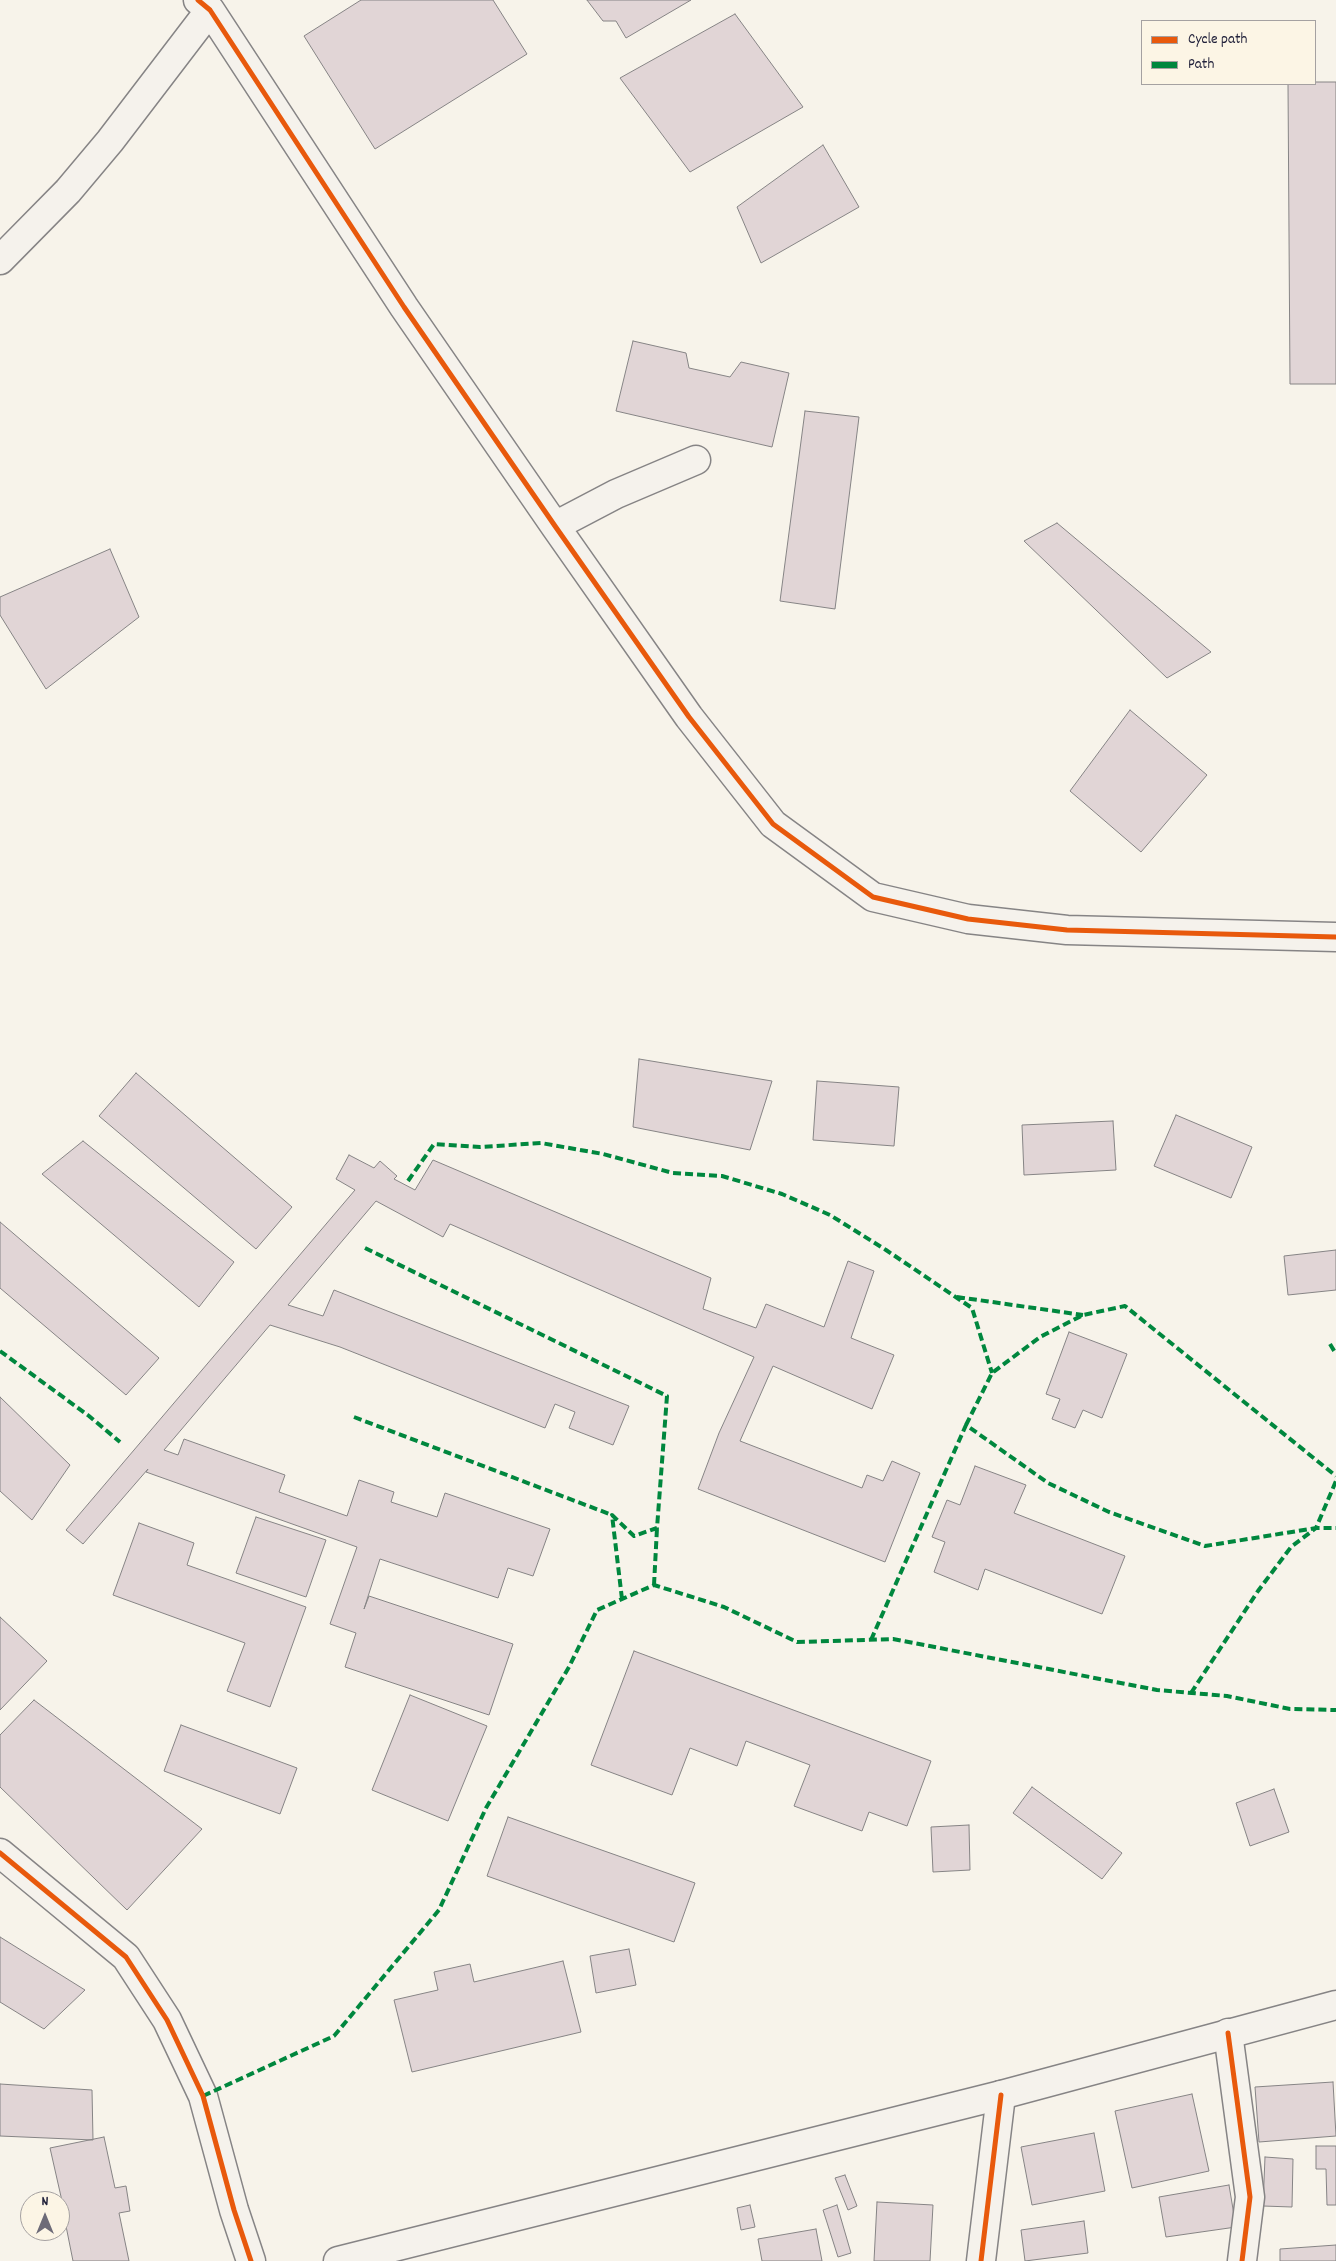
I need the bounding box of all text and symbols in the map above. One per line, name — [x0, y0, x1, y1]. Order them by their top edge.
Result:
legend — [1141, 20, 1316, 85]
text: Cycle path — [1188, 29, 1247, 51]
text: Path — [1188, 54, 1214, 76]
north arrow — [20, 2191, 70, 2241]
text: N — [42, 2192, 48, 2212]

